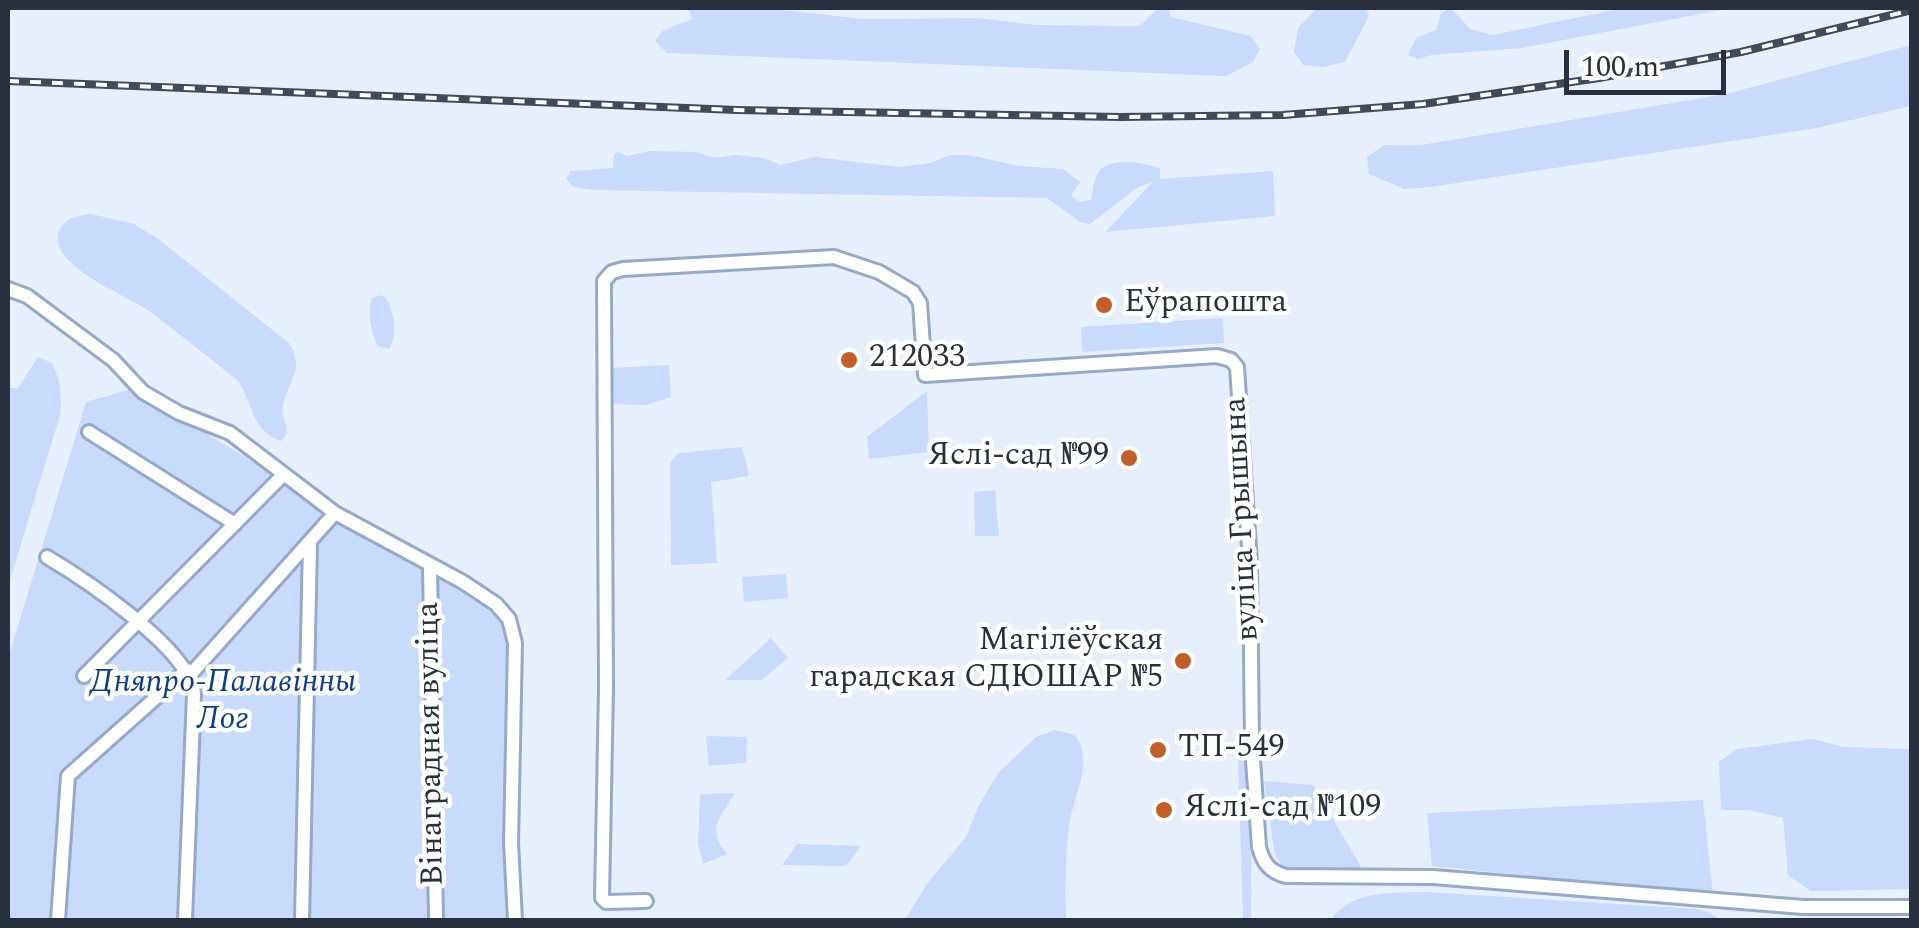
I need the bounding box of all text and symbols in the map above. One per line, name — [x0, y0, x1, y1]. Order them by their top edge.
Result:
scale bar — [1569, 30, 1732, 92]
text: 100 m — [1581, 44, 1659, 90]
place label: Еўрапошта — [1124, 286, 1287, 324]
marker: Еўрапошта — [1093, 294, 1115, 316]
place label: 212033 — [869, 341, 965, 379]
marker: 212033 — [838, 349, 860, 371]
street label: вуліца Грышына — [1218, 396, 1270, 642]
place label: Яслі-сад №99 — [928, 439, 1109, 477]
marker: Яслі-сад №99 — [1118, 447, 1140, 469]
street label: Вінаградная вуліца — [411, 601, 455, 887]
place label: Магілёўская гарадская СДЮШАР №5 — [809, 624, 1163, 699]
marker: Магілёўская гарадская СДЮШАР №5 — [1172, 650, 1194, 672]
park label: Дняпро-Палавінны Лог — [90, 666, 356, 741]
place label: ТП-549 — [1178, 731, 1285, 769]
marker: ТП-549 — [1147, 739, 1169, 761]
place label: Яслі-сад №109 — [1184, 791, 1381, 829]
marker: Яслі-сад №109 — [1153, 799, 1175, 821]

